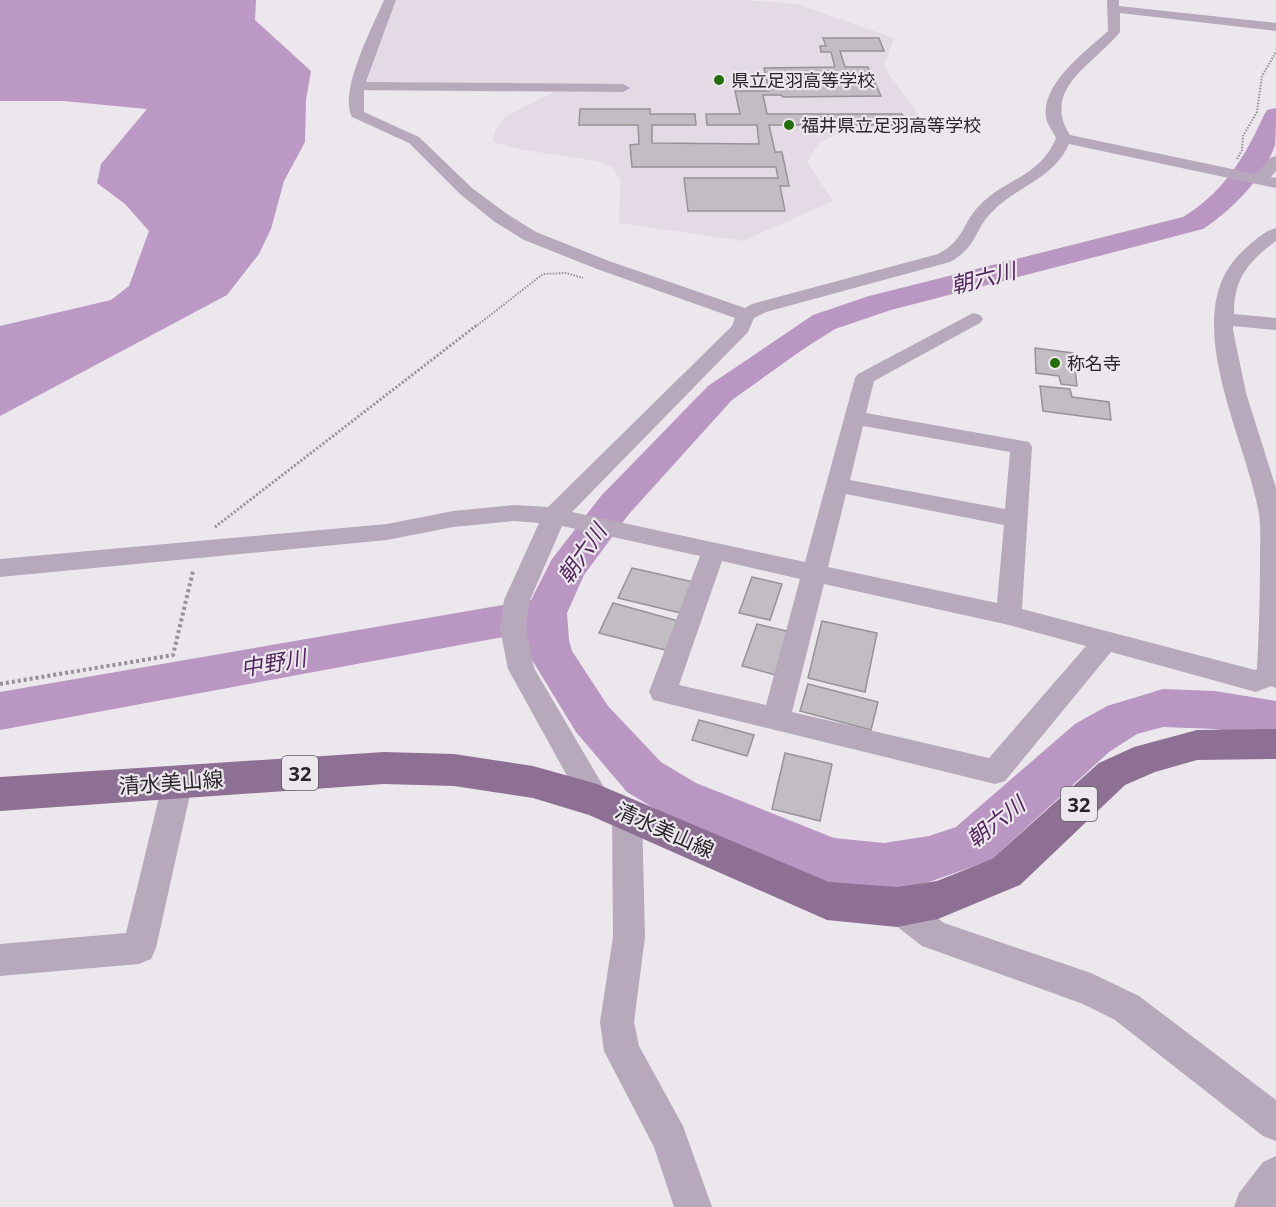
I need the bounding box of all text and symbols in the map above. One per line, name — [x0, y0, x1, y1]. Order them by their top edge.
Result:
place label: 県立足羽高等学校 — [731, 68, 875, 92]
marker: 県立足羽高等学校 — [712, 73, 726, 87]
place label: 福井県立足羽高等学校 — [801, 113, 981, 137]
marker: 福井県立足羽高等学校 — [782, 118, 796, 132]
water label: 朝六川 — [947, 254, 1021, 300]
place label: 称名寺 — [1067, 351, 1121, 375]
marker: 称名寺 — [1048, 356, 1062, 370]
water label: 朝六川 — [550, 516, 613, 589]
water label: 中野川 — [238, 641, 310, 683]
road number: 32 — [282, 756, 318, 790]
street label: 清水美山線 — [118, 764, 224, 800]
road number: 32 — [1061, 787, 1097, 821]
water label: 朝六川 — [960, 788, 1032, 853]
street label: 清水美山線 — [611, 796, 719, 864]

